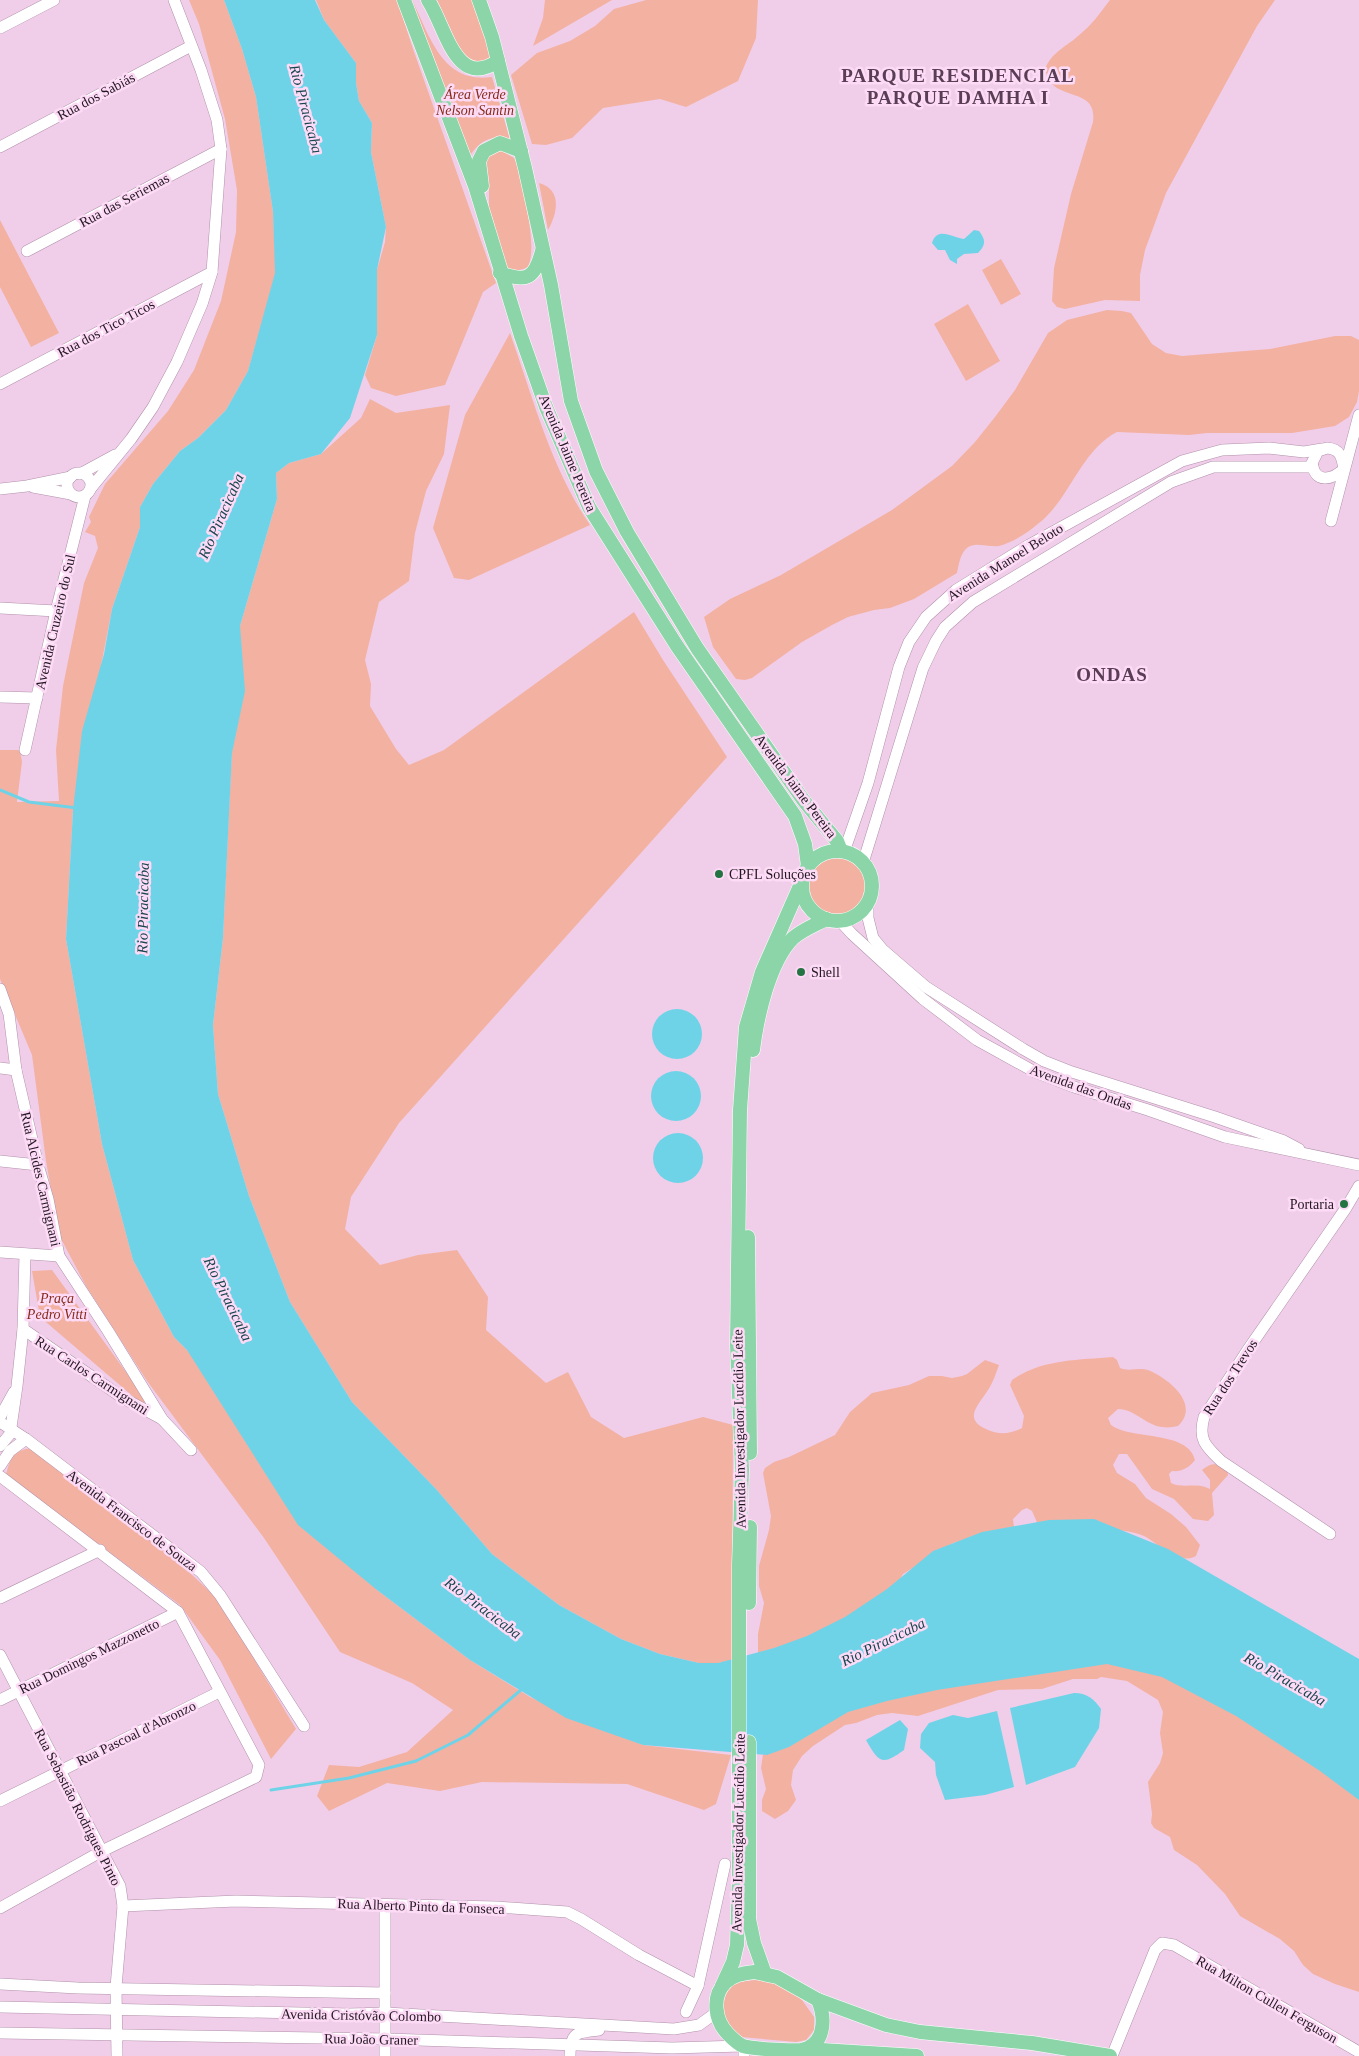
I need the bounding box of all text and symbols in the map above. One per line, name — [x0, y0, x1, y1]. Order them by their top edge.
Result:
water label: Rio Piracicaba — [286, 62, 326, 155]
district label: PARQUE RESIDENCIAL PARQUE DAMHA I — [841, 65, 1075, 108]
street label: Rua dos Sabiás — [55, 70, 138, 123]
park label: Área Verde Nelson Santin — [435, 86, 514, 118]
street label: Rua das Seriemas — [77, 170, 172, 230]
street label: Rua dos Tico Ticos — [55, 297, 157, 360]
street label: Avenida Jaime Pereira — [536, 392, 599, 515]
water label: Rio Piracicaba — [195, 471, 247, 562]
street label: Avenida Manoel Beloto — [945, 521, 1066, 604]
street label: Avenida Cruzeiro do Sul — [33, 553, 78, 691]
district label: ONDAS — [1076, 664, 1148, 685]
street label: Avenida Jaime Pereira — [752, 732, 840, 842]
water label: Rio Piracicaba — [134, 862, 152, 955]
place label: CPFL Soluções — [729, 867, 816, 882]
marker: CPFL Soluções — [713, 868, 725, 880]
place label: Shell — [811, 965, 840, 980]
marker: Shell — [795, 966, 807, 978]
street label: Avenida das Ondas — [1028, 1062, 1134, 1113]
street label: Rua Alcides Carmignani — [18, 1110, 63, 1248]
place label: Portaria — [1290, 1197, 1335, 1212]
marker: Portaria — [1338, 1198, 1350, 1210]
water label: Rio Piracicaba — [200, 1254, 255, 1344]
park label: Praça Pedro Vitti — [26, 1291, 87, 1322]
street label: Avenida Investigador Lucídio Leite — [730, 1329, 749, 1529]
street label: Rua Carlos Carmignani — [32, 1333, 151, 1418]
street label: Rua dos Trevos — [1200, 1337, 1260, 1418]
street label: Avenida Francisco de Souza — [64, 1467, 200, 1575]
water label: Rio Piracicaba — [441, 1574, 524, 1642]
water label: Rio Piracicaba — [838, 1615, 928, 1670]
street label: Rua Domingos Mazzonetto — [17, 1616, 162, 1697]
water label: Rio Piracicaba — [1241, 1649, 1329, 1709]
street label: Rua Pascoal d'Abronzo — [74, 1698, 198, 1769]
street label: Rua Sebastião Rodrigues Pinto — [31, 1726, 124, 1888]
street label: Avenida Investigador Lucídio Leite — [729, 1733, 748, 1933]
street label: Rua Alberto Pinto da Fonseca — [337, 1896, 506, 1917]
street label: Rua Milton Cullen Ferguson — [1194, 1953, 1340, 2046]
street label: Avenida Cristóvão Colombo — [281, 2007, 441, 2024]
street label: Rua João Graner — [324, 2031, 418, 2048]

